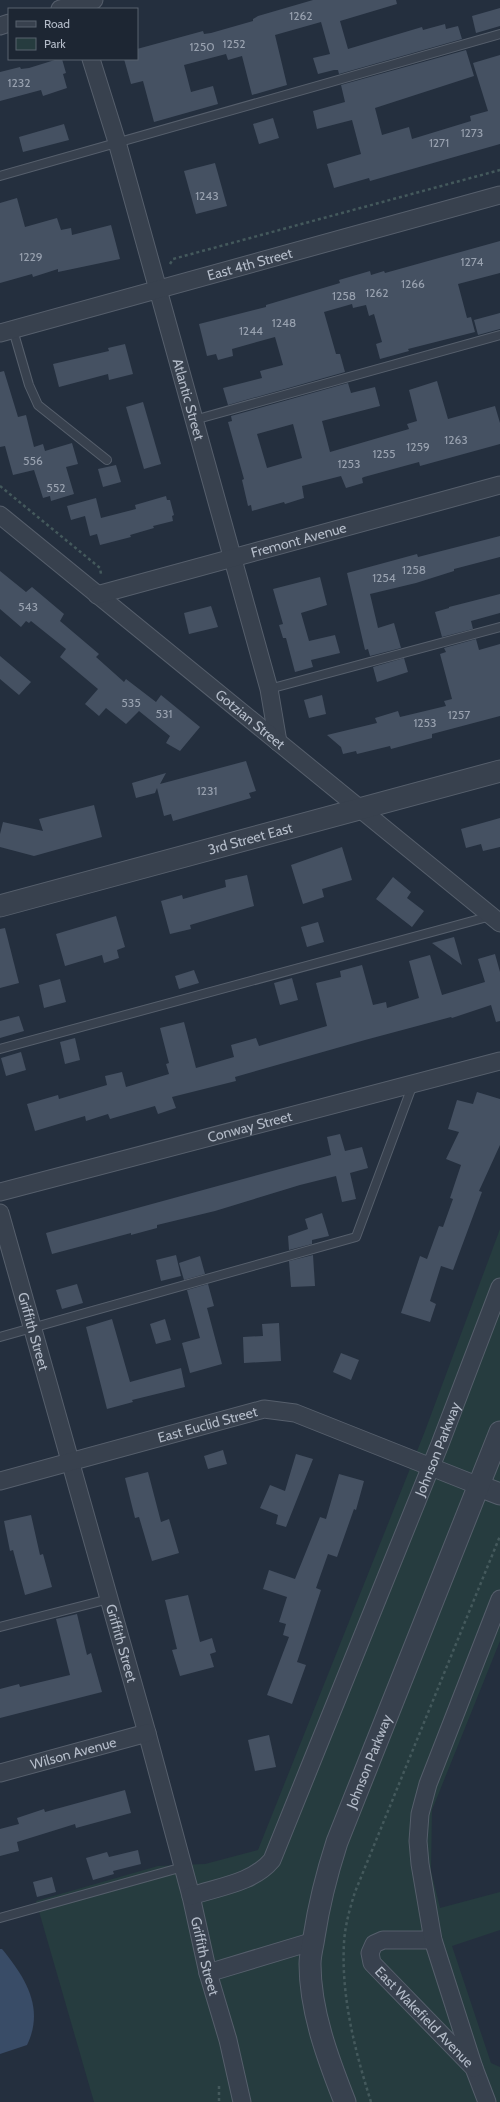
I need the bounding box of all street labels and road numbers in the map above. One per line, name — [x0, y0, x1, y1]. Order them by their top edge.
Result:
street label: East 4th Street — [205, 244, 295, 284]
street label: Atlantic Street — [169, 356, 208, 442]
street label: Fremont Avenue — [249, 518, 348, 562]
street label: Gotzian Street — [212, 685, 289, 753]
street label: 3rd Street East — [206, 818, 295, 859]
street label: Conway Street — [205, 1107, 294, 1146]
street label: Griffith Street — [14, 1290, 53, 1373]
street label: Johnson Parkway — [410, 1399, 464, 1500]
street label: East Euclid Street — [156, 1402, 260, 1447]
street label: Griffith Street — [102, 1602, 141, 1685]
street label: Johnson Parkway — [342, 1712, 396, 1812]
street label: Wilson Avenue — [28, 1733, 118, 1773]
street label: Griffith Street — [187, 1915, 223, 1998]
street label: East Wakefield Avenue — [371, 1963, 478, 2071]

